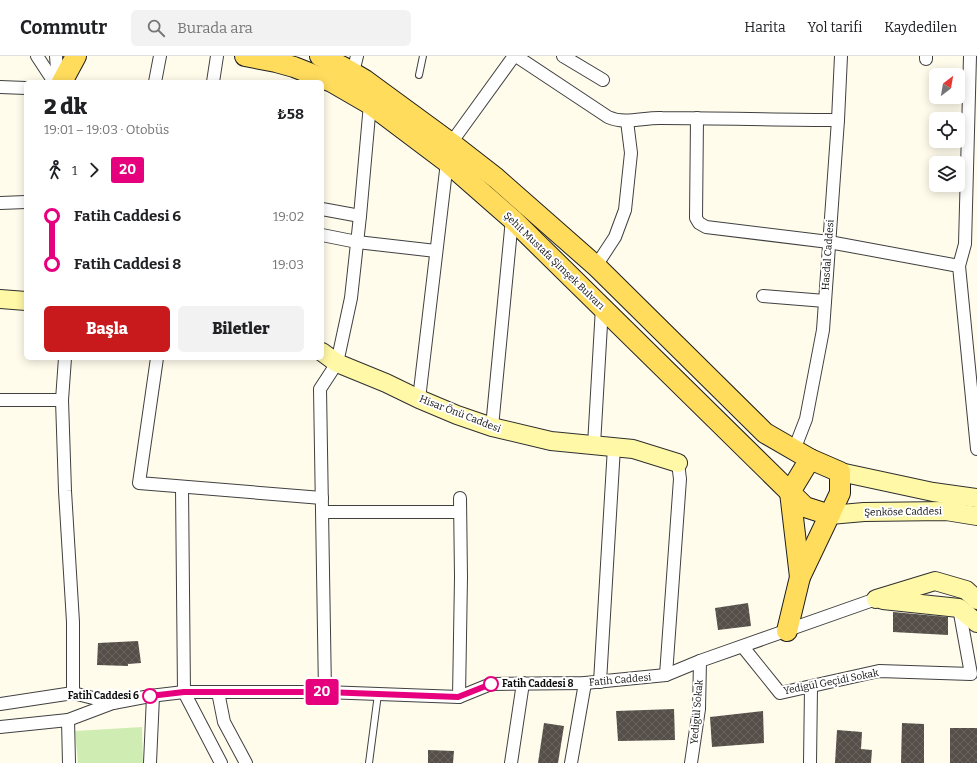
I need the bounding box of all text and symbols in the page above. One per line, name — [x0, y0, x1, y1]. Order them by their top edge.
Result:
search box — [131, 10, 411, 46]
text: Commutr — [20, 16, 107, 39]
icon: search — [145, 17, 167, 39]
text: Burada ara — [177, 19, 253, 37]
text: Harita — [744, 19, 786, 36]
text: Yol tarifi — [808, 19, 862, 36]
text: Kaydedilen — [884, 19, 957, 36]
north arrow — [929, 68, 965, 104]
map controls — [929, 68, 965, 192]
text: 2 dk — [44, 93, 87, 120]
text: ₺58 — [277, 105, 304, 123]
button: locate — [929, 112, 965, 148]
text: 19:01 – 19:03 · Otobüs — [44, 122, 169, 137]
button: layers — [929, 156, 965, 192]
icon: walk — [44, 159, 66, 181]
icon: forward — [83, 159, 105, 181]
text: 20 — [119, 161, 136, 178]
text: 1 — [72, 163, 77, 178]
text: Fatih Caddesi 6 — [74, 207, 181, 225]
text: 19:02 — [273, 209, 304, 224]
street label: Şehit Mustafa Şimşek Bulvarı — [501, 210, 607, 312]
street label: Hasdal Caddesi — [820, 219, 836, 291]
text: Fatih Caddesi 8 — [74, 255, 181, 273]
text: 19:03 — [273, 257, 304, 272]
button: Başla — [44, 306, 170, 352]
button: Biletler — [178, 306, 304, 352]
street label: Hisar Önü Caddesi — [418, 392, 503, 435]
street label: Şenköse Caddesi — [864, 505, 942, 519]
street label: Yedigül Geçidi Sokak — [782, 667, 880, 697]
street label: Fatih Caddesi — [588, 671, 652, 689]
marker: Fatih Caddesi 8 — [483, 676, 499, 692]
place label: Fatih Caddesi 8 — [502, 678, 573, 690]
line badge: 20 — [304, 679, 340, 705]
street label: Yedigül Sokak — [688, 679, 706, 745]
text: 20 — [314, 683, 330, 700]
marker: Fatih Caddesi 6 — [142, 688, 158, 704]
place label: Fatih Caddesi 6 — [68, 690, 139, 702]

